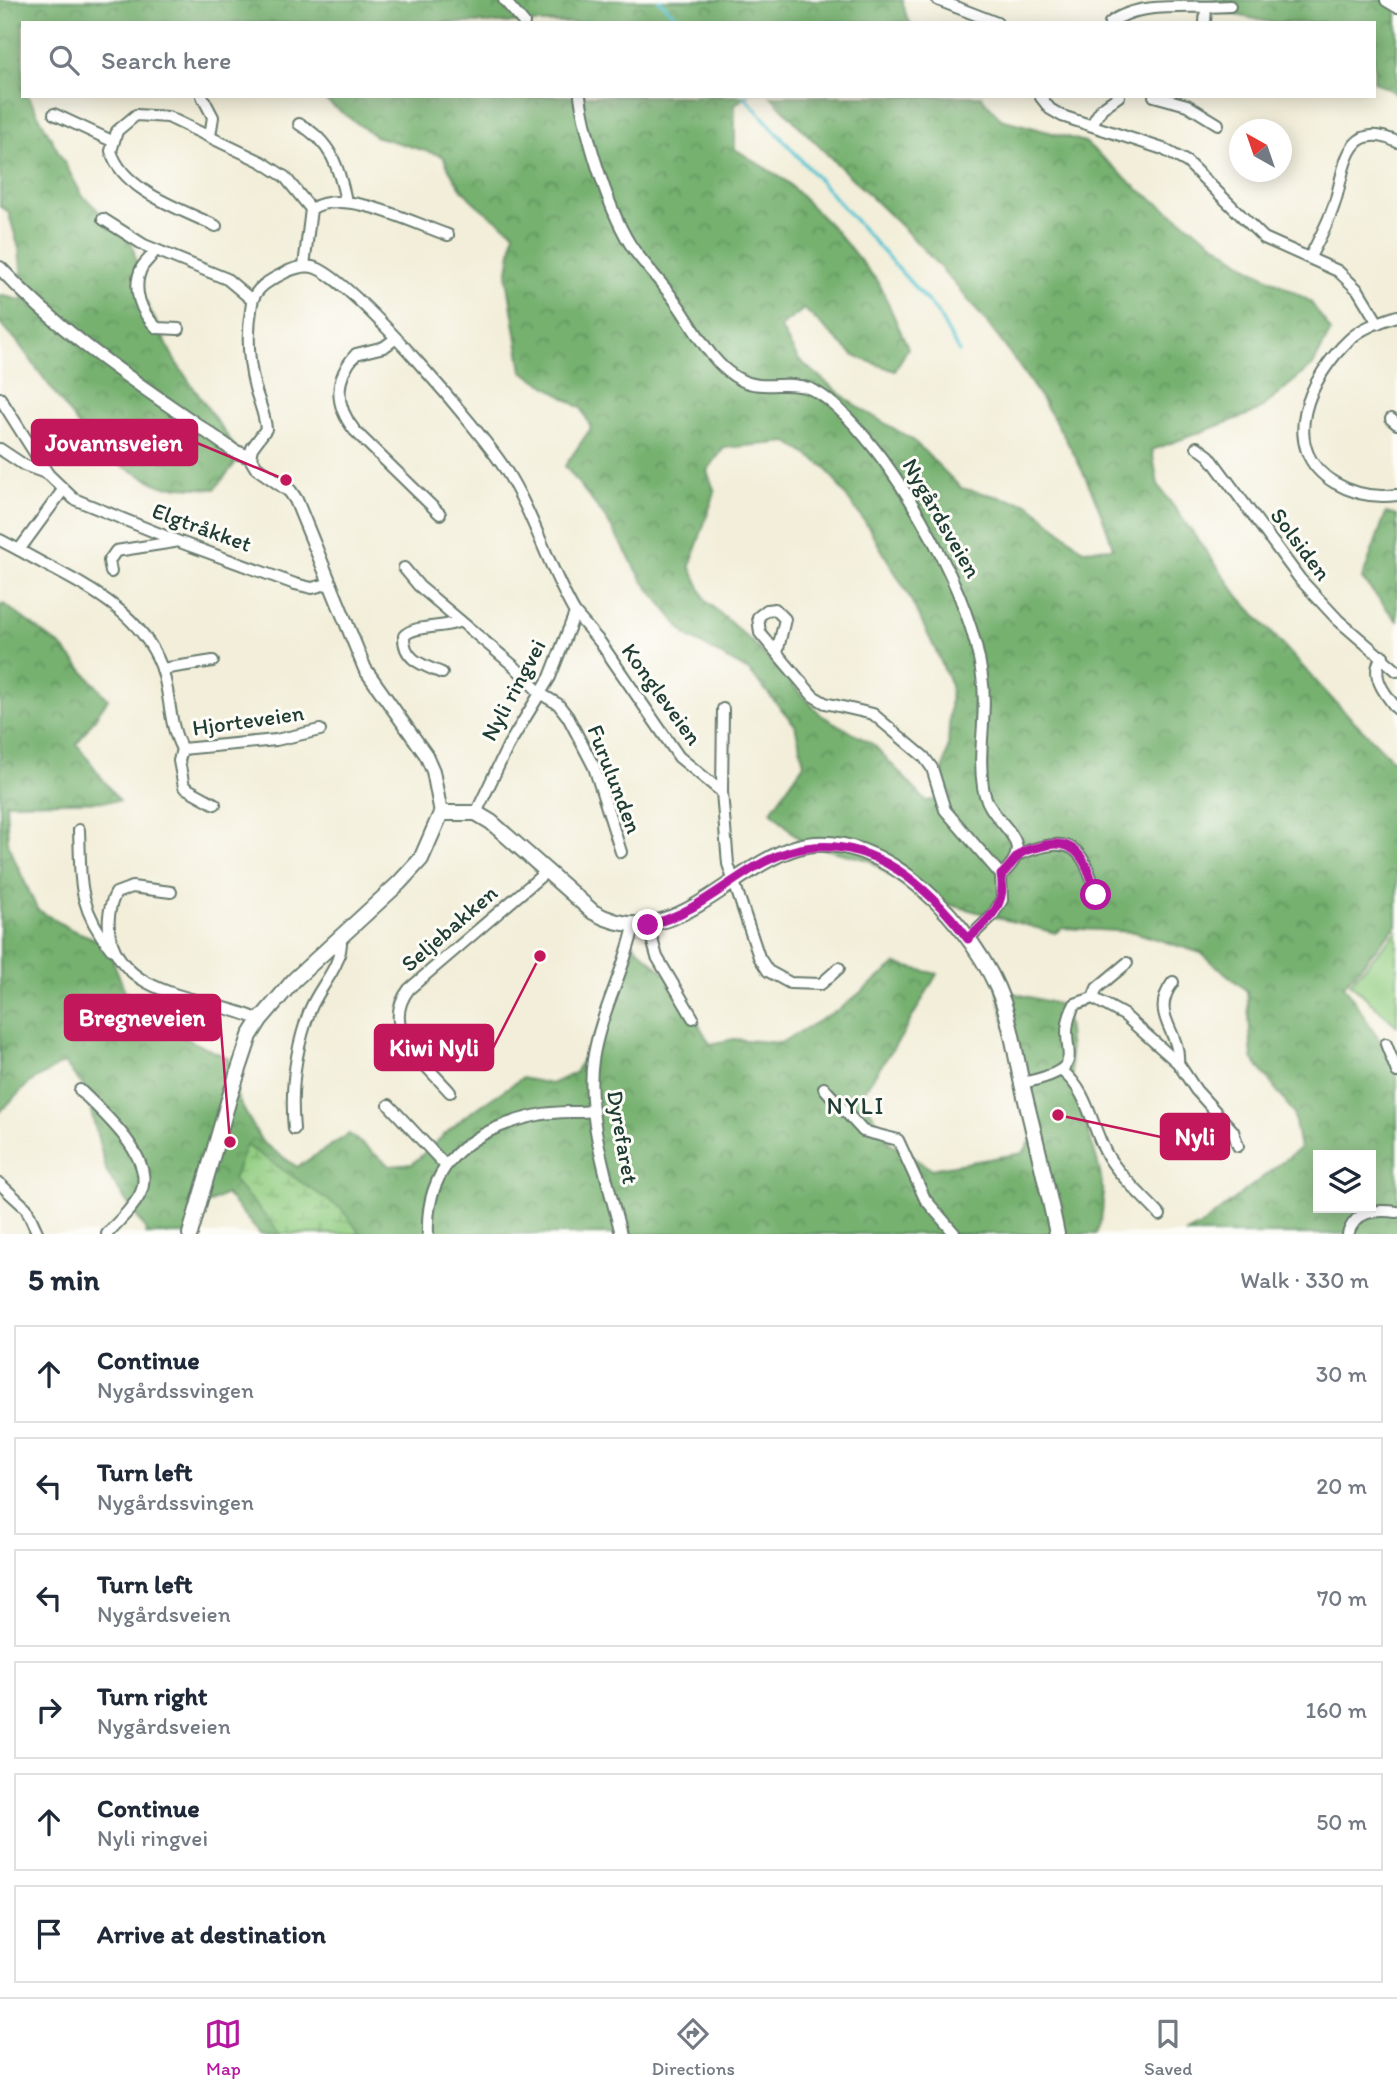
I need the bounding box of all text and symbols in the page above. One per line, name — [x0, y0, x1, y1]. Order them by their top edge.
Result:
search box — [21, 21, 1376, 98]
icon: search — [45, 41, 83, 79]
text: Search here — [101, 44, 231, 76]
north arrow — [1229, 119, 1292, 182]
callout: Jovannsveien — [32, 420, 197, 465]
text: Jovannsveien — [44, 428, 183, 457]
street label: Nygårdsveien — [896, 453, 988, 583]
street label: Elgtråkket — [148, 496, 256, 558]
street label: Solsiden — [1265, 502, 1337, 586]
street label: Nyli ringvei — [475, 634, 551, 746]
street label: Kongleveien — [616, 638, 708, 750]
street label: Hjorteveien — [190, 698, 306, 742]
street label: Furulunden — [581, 721, 649, 837]
street label: Seljebakken — [395, 879, 503, 977]
route start — [1080, 879, 1111, 910]
route end — [632, 909, 663, 940]
callout: Bregneveien — [65, 995, 220, 1040]
text: Bregneveien — [79, 1003, 206, 1033]
callout: Kiwi Nyli — [375, 1025, 493, 1070]
text: Kiwi Nyli — [389, 1033, 479, 1063]
street label: Dyrefaret — [601, 1088, 645, 1186]
district label: NYLI — [827, 1091, 885, 1120]
callout: Nyli — [1161, 1114, 1229, 1159]
text: Nyli — [1175, 1122, 1215, 1152]
map controls — [1313, 1150, 1376, 1213]
button: layers — [1313, 1150, 1376, 1213]
text: 5 min — [28, 1261, 99, 1298]
text: Walk · 330 m — [1240, 1266, 1369, 1294]
text: Continue — [97, 1344, 200, 1376]
icon: ahead — [30, 1355, 68, 1393]
text: 30 m — [1316, 1360, 1367, 1388]
text: Nygårdssvingen — [97, 1376, 254, 1404]
text: Turn left — [97, 1456, 193, 1488]
icon: left — [30, 1467, 68, 1505]
text: 20 m — [1316, 1472, 1367, 1500]
text: Nygårdssvingen — [97, 1488, 254, 1516]
text: Turn left — [97, 1568, 193, 1600]
icon: left — [30, 1579, 68, 1617]
text: 70 m — [1317, 1584, 1367, 1612]
text: Nygårdsveien — [97, 1600, 231, 1628]
text: Turn right — [97, 1680, 208, 1712]
icon: right — [30, 1691, 68, 1729]
text: 160 m — [1305, 1696, 1367, 1724]
text: Nygårdsveien — [97, 1712, 231, 1740]
text: Continue — [97, 1792, 200, 1824]
icon: ahead — [30, 1803, 68, 1841]
text: 50 m — [1316, 1808, 1367, 1836]
text: Nyli ringvei — [97, 1824, 208, 1852]
icon: arrive — [30, 1915, 68, 1953]
text: Arrive at destination — [97, 1918, 326, 1950]
tab: Map — [204, 2015, 242, 2080]
tab: Directions — [651, 2015, 735, 2080]
tab: Saved — [1144, 2015, 1192, 2080]

